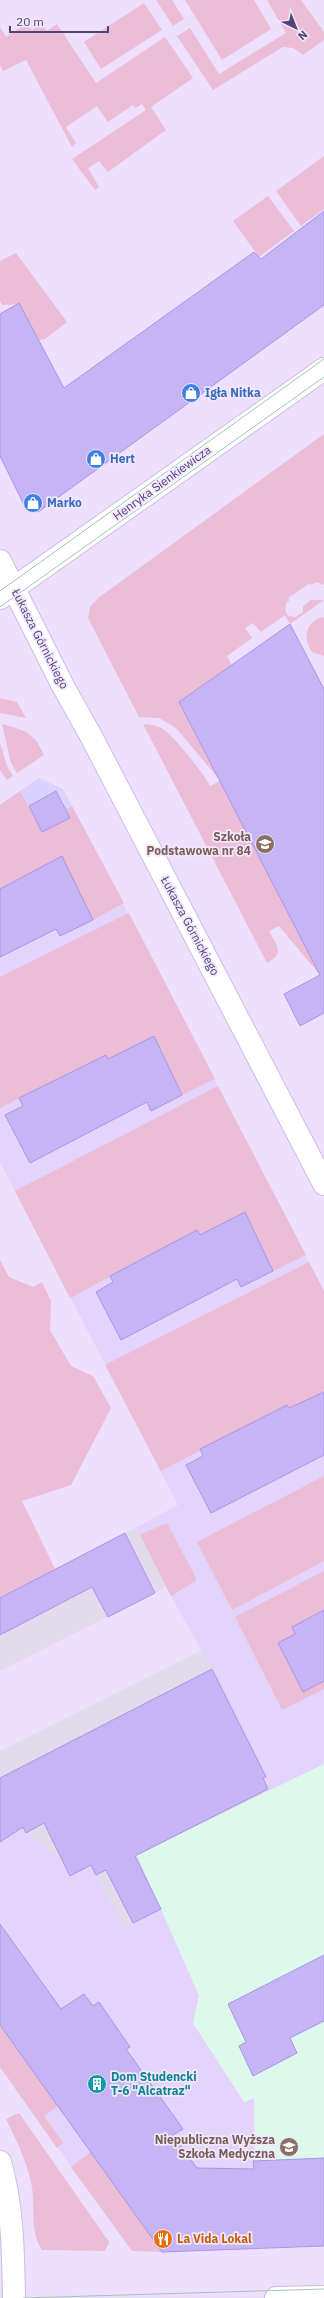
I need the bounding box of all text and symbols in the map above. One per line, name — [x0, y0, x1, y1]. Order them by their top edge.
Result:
scale bar — [10, 8, 108, 34]
north arrow — [276, 8, 316, 48]
text: 20 m — [16, 14, 44, 29]
text: N — [295, 27, 311, 43]
shop icon: Igła Nitka — [180, 382, 202, 404]
place label: Igła Nitka — [205, 385, 261, 400]
street label: Henryka Sienkiewicza — [110, 442, 214, 523]
shop icon: Hert — [85, 448, 107, 470]
place label: Hert — [110, 451, 135, 466]
shop icon: Marko — [22, 492, 44, 514]
place label: Marko — [47, 495, 82, 510]
street label: Łukasza Górnickiego — [8, 585, 72, 692]
place label: Szkoła Podstawowa nr 84 — [147, 829, 251, 858]
school or university icon: Szkoła Podstawowa nr 84 — [254, 833, 276, 855]
street label: Łukasza Górnickiego — [157, 873, 223, 978]
place label: Dom Studencki T-6 "Alcatraz" — [111, 2069, 197, 2098]
building icon: Dom Studencki T-6 "Alcatraz" — [86, 2073, 108, 2095]
place label: Niepubliczna Wyższa Szkoła Medyczna — [155, 2132, 275, 2161]
school or university icon: Niepubliczna Wyższa Szkoła Medyczna — [278, 2136, 300, 2158]
restaurant icon: La Vida Lokal — [152, 2228, 174, 2250]
place label: La Vida Lokal — [177, 2231, 252, 2246]

